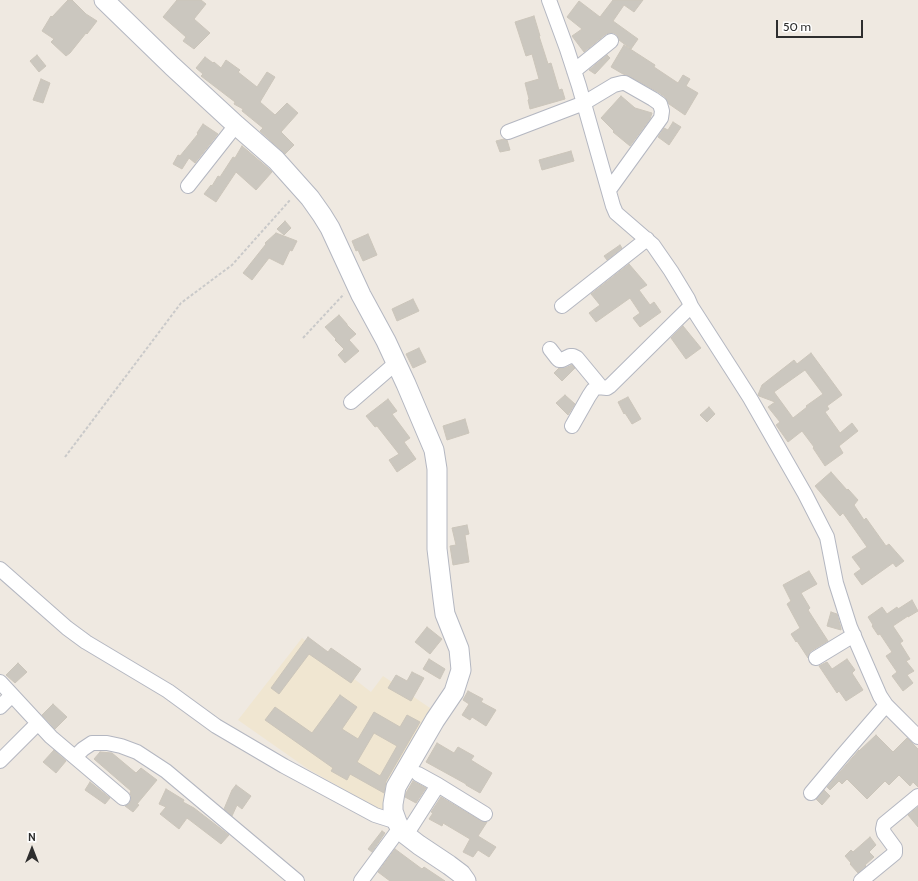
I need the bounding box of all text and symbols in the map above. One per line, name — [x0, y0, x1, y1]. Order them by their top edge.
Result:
scale bar — [778, 12, 865, 38]
text: 50 m — [783, 19, 811, 34]
north arrow — [12, 829, 52, 869]
text: N — [28, 830, 36, 844]

